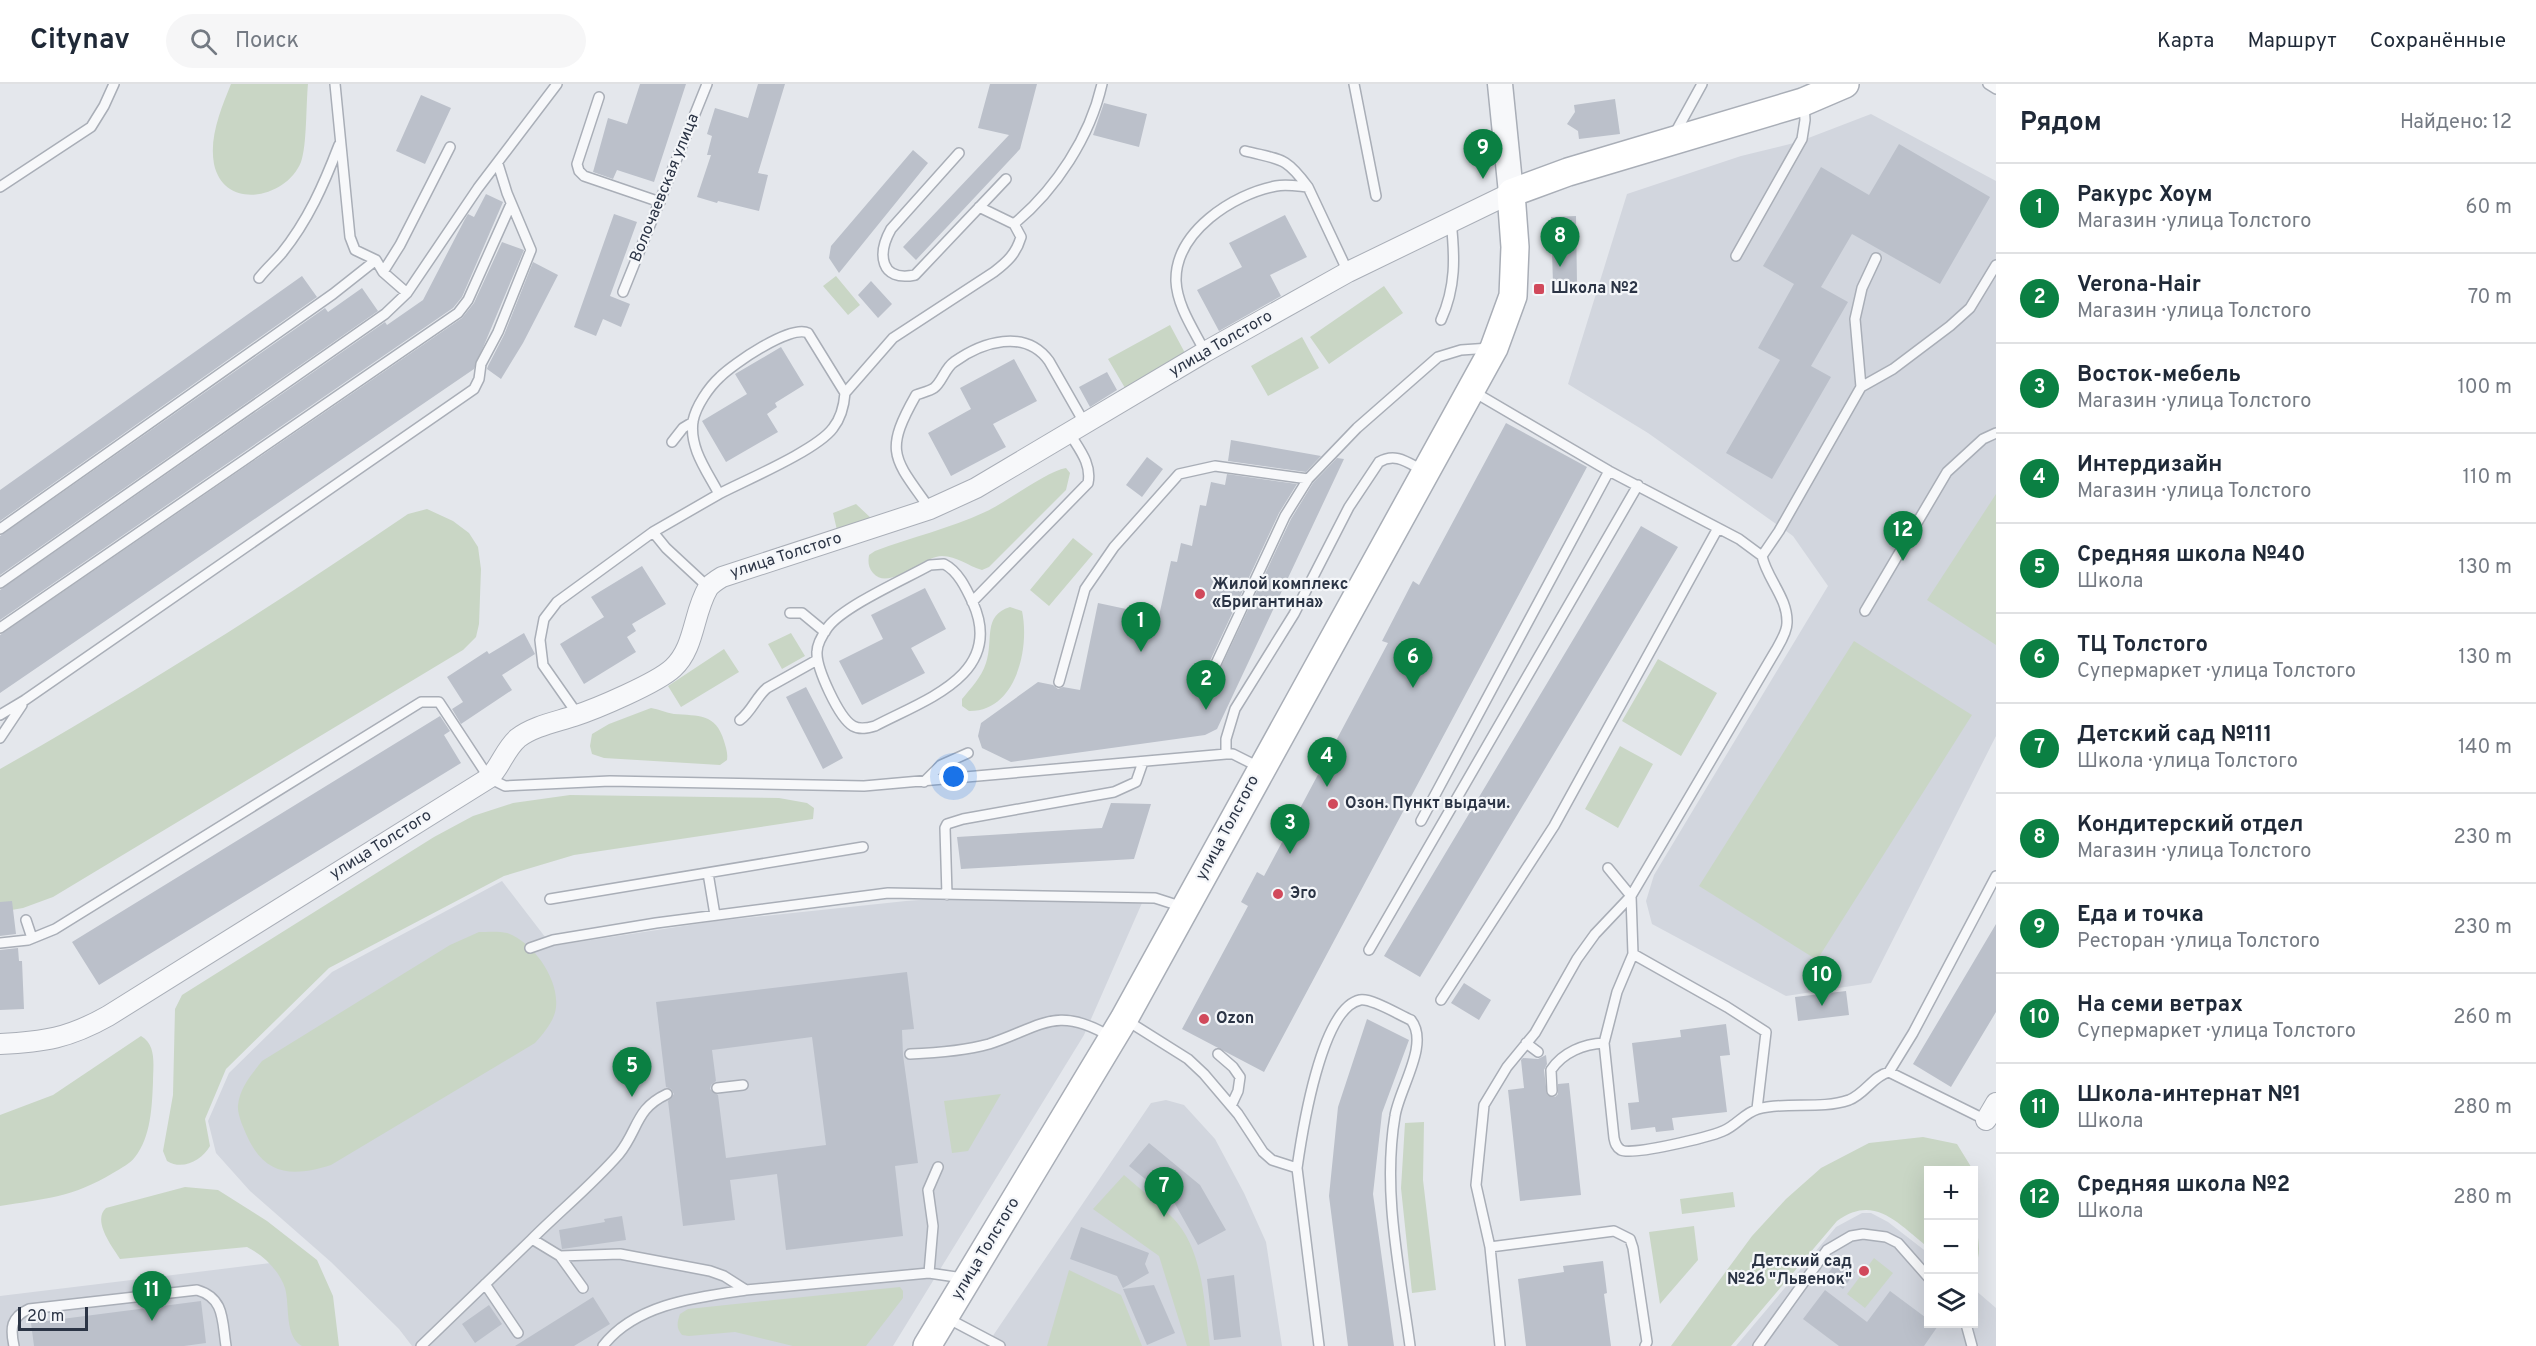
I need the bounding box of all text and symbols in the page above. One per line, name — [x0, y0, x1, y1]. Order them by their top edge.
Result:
search box — [166, 14, 586, 68]
text: Citynav — [30, 23, 130, 59]
icon: search — [187, 25, 220, 58]
text: Поиск — [235, 28, 299, 55]
text: Карта — [2157, 28, 2214, 55]
text: Маршрут — [2247, 28, 2337, 55]
text: Сохранённые — [2370, 28, 2506, 55]
text: Рядом — [2020, 107, 2102, 140]
text: Найдено: 12 — [2400, 110, 2512, 136]
street label: Волочаевская улица — [626, 111, 704, 265]
pin: 9 — [1464, 130, 1502, 179]
text: Ракурс Хоум — [2077, 182, 2212, 209]
text: 1 — [2036, 195, 2044, 221]
text: 60 m — [2466, 195, 2512, 221]
text: Магазин · улица Толстого — [2077, 209, 2311, 235]
pin: 8 — [1540, 218, 1580, 267]
text: Verona-Hair — [2077, 272, 2201, 299]
place label: Школа №2 — [1551, 279, 1638, 299]
marker: Школа №2 — [1532, 282, 1546, 296]
text: 2 — [2033, 285, 2046, 311]
text: 70 m — [2468, 285, 2512, 311]
text: Магазин · улица Толстого — [2077, 299, 2311, 325]
street label: улица Толстого — [1166, 306, 1276, 382]
text: Восток-мебель — [2077, 362, 2241, 389]
text: 3 — [2034, 375, 2046, 401]
text: 100 m — [2457, 375, 2512, 401]
text: Магазин · улица Толстого — [2077, 389, 2311, 415]
text: Интердизайн — [2077, 452, 2222, 479]
text: 4 — [2033, 465, 2046, 491]
text: 110 m — [2463, 465, 2512, 491]
text: Магазин · улица Толстого — [2077, 479, 2311, 505]
pin: 12 — [1884, 512, 1922, 561]
street label: улица Толстого — [728, 529, 844, 583]
text: Средняя школа №40 — [2077, 542, 2305, 569]
text: 5 — [2033, 555, 2046, 581]
text: 130 m — [2458, 555, 2512, 581]
text: Школа — [2077, 569, 2143, 595]
place label: Жилой комплекс «Бригантина» — [1212, 575, 1348, 613]
marker: Жилой комплекс «Бригантина» — [1193, 587, 1207, 601]
pin: 1 — [1122, 602, 1160, 652]
text: ТЦ Толстого — [2077, 632, 2208, 659]
pin: 6 — [1394, 638, 1432, 688]
text: 6 — [2033, 645, 2046, 671]
text: 130 m — [2458, 645, 2512, 671]
text: Супермаркет · улица Толстого — [2077, 659, 2356, 685]
pin: 2 — [1186, 660, 1226, 710]
text: Детский сад №111 — [2077, 722, 2272, 749]
text: 7 — [2034, 735, 2045, 761]
text: 140 m — [2458, 735, 2512, 761]
pin: 4 — [1308, 738, 1346, 787]
text: Школа · улица Толстого — [2077, 749, 2298, 775]
your location — [939, 762, 968, 791]
street label: улица Толстого — [1192, 772, 1264, 884]
place label: Озон. Пункт выдачи. — [1345, 794, 1510, 814]
marker: Озон. Пункт выдачи. — [1326, 797, 1340, 811]
pin: 3 — [1270, 804, 1310, 854]
street label: улица Толстого — [326, 806, 436, 884]
text: Кондитерский отдел — [2077, 812, 2303, 839]
text: 8 — [2033, 825, 2046, 851]
text: 230 m — [2453, 825, 2512, 851]
text: Магазин · улица Толстого — [2077, 839, 2311, 865]
place label: Эго — [1290, 884, 1317, 904]
marker: Эго — [1271, 887, 1285, 901]
text: Еда и точка — [2077, 902, 2204, 929]
text: 9 — [2033, 915, 2046, 941]
text: 230 m — [2453, 915, 2512, 941]
text: Ресторан · улица Толстого — [2077, 929, 2320, 955]
pin: 10 — [1802, 956, 1842, 1006]
text: На семи ветрах — [2077, 992, 2243, 1019]
text: 10 — [2029, 1005, 2050, 1031]
text: 260 m — [2453, 1005, 2512, 1031]
place label: Ozon — [1216, 1009, 1254, 1029]
marker: Ozon — [1197, 1012, 1211, 1026]
text: Супермаркет · улица Толстого — [2077, 1019, 2356, 1045]
pin: 5 — [612, 1048, 652, 1097]
text: Школа-интернат №1 — [2077, 1082, 2301, 1109]
text: 11 — [2032, 1095, 2048, 1121]
text: 280 m — [2453, 1095, 2512, 1121]
text: Школа — [2077, 1109, 2143, 1135]
map controls — [1924, 1166, 1978, 1328]
button: + — [1924, 1166, 1978, 1220]
pin: 7 — [1144, 1168, 1184, 1217]
text: Средняя школа №2 — [2077, 1172, 2290, 1199]
text: 12 — [2029, 1185, 2050, 1211]
text: 280 m — [2453, 1185, 2512, 1211]
street label: улица Толстого — [947, 1194, 1025, 1304]
text: Школа — [2077, 1199, 2143, 1225]
button: − — [1924, 1220, 1978, 1274]
place label: Детский сад №26 "Львенок" — [1727, 1252, 1852, 1290]
marker: Детский сад №26 "Львенок" — [1857, 1264, 1871, 1278]
pin: 11 — [132, 1272, 172, 1321]
button: layers — [1924, 1274, 1978, 1328]
scale bar — [18, 1304, 88, 1332]
text: 20 m — [27, 1307, 64, 1327]

